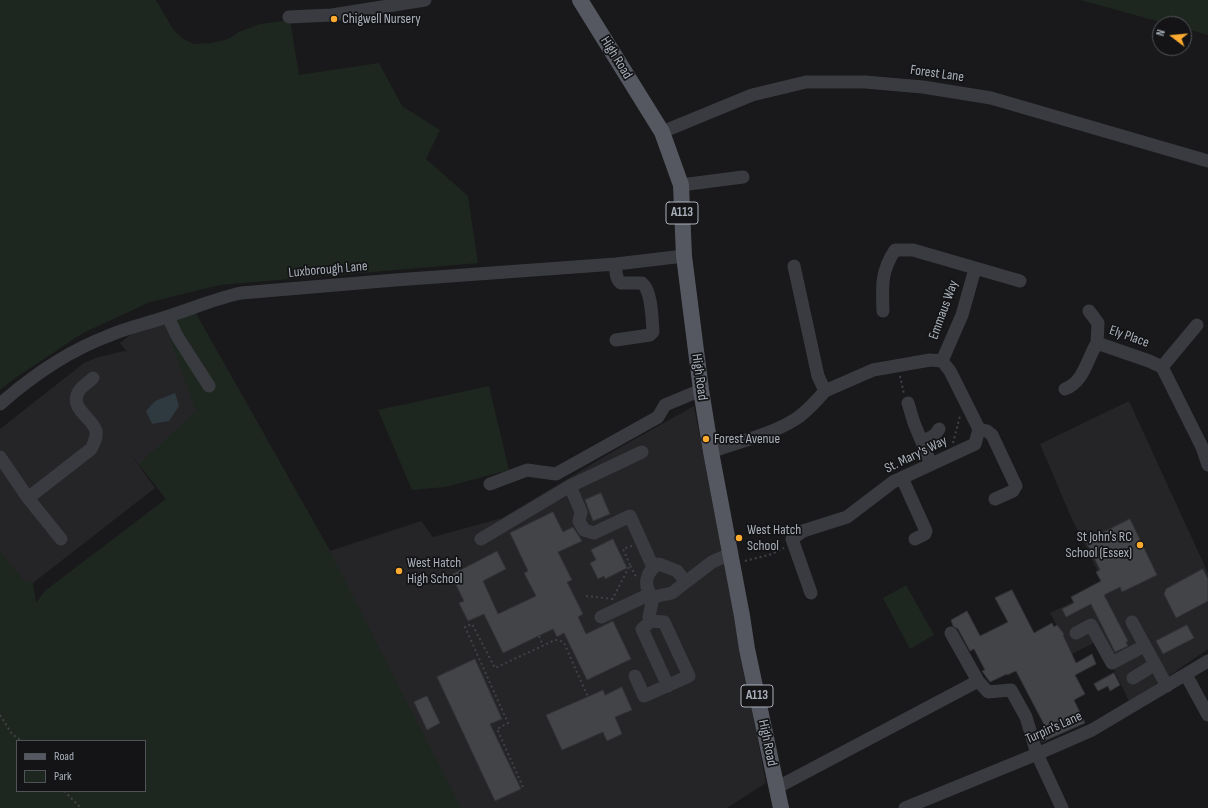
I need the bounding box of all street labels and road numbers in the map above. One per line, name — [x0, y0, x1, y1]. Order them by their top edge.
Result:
street label: High Road — [596, 34, 636, 82]
street label: Forest Lane — [909, 62, 965, 86]
road number: A113 — [666, 202, 698, 224]
street label: Luxborough Lane — [288, 258, 368, 282]
street label: Emmaus Way — [926, 278, 962, 342]
street label: Ely Place — [1107, 322, 1151, 352]
street label: High Road — [687, 353, 711, 401]
street label: St. Mary's Way — [882, 433, 950, 477]
road number: A113 — [741, 685, 773, 707]
street label: Turpin's Lane — [1023, 708, 1085, 748]
street label: High Road — [754, 718, 780, 768]

